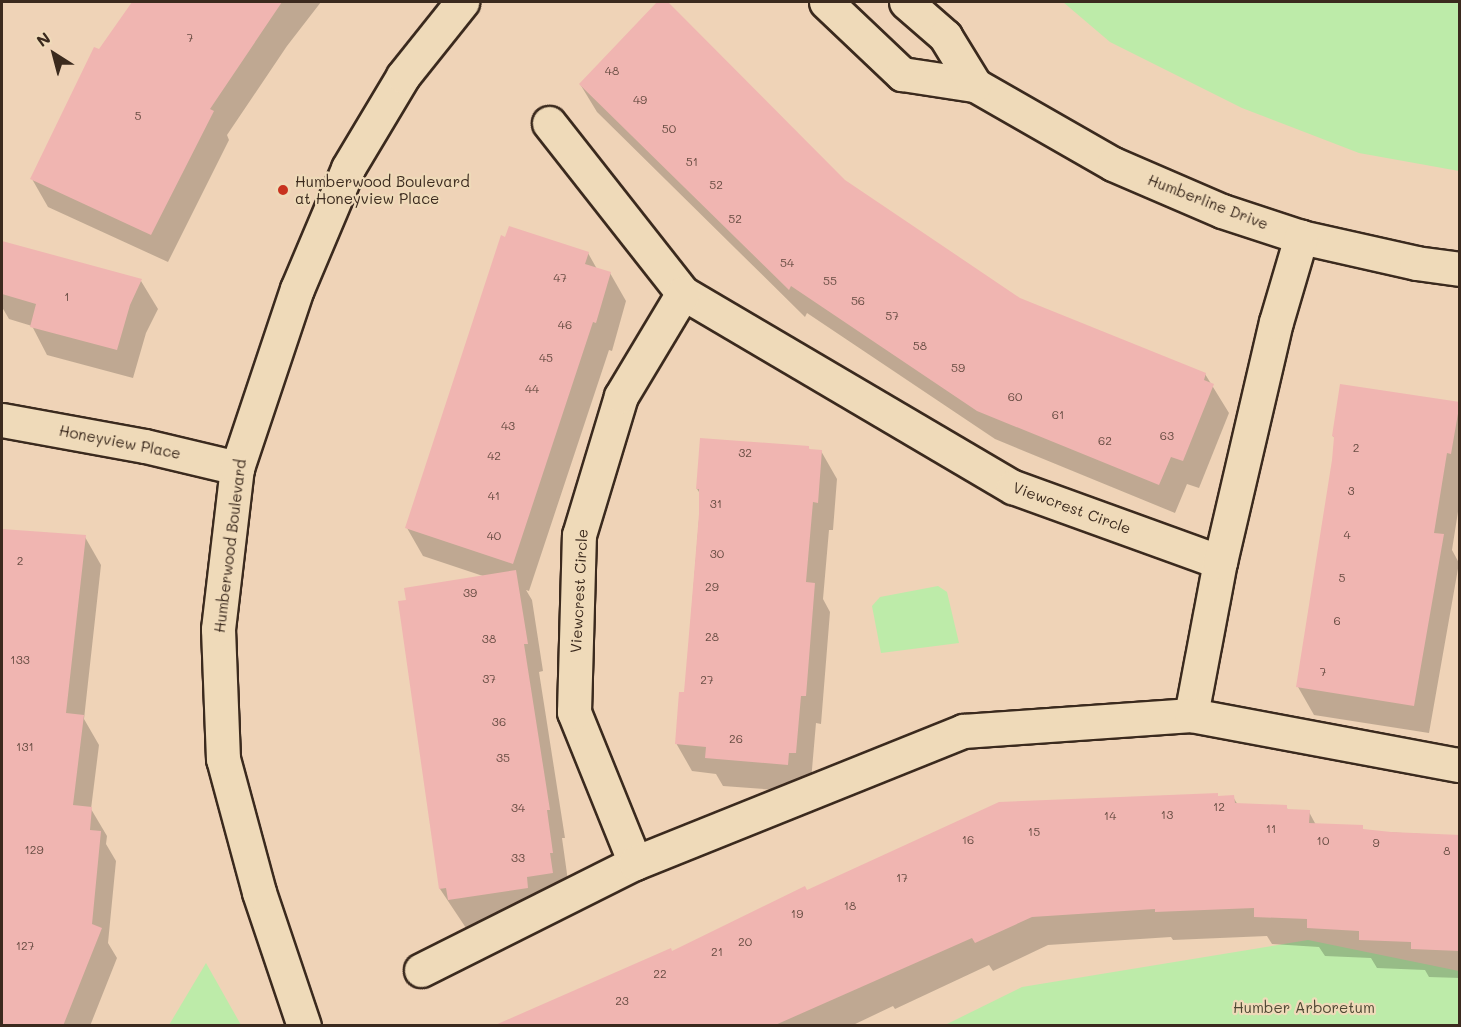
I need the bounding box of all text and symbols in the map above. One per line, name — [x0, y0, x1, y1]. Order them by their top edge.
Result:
north arrow — [24, 24, 84, 84]
text: N — [32, 27, 54, 51]
house number: 7 — [187, 31, 193, 45]
house number: 48 — [605, 64, 619, 78]
house number: 49 — [633, 93, 647, 107]
house number: 5 — [135, 109, 141, 123]
house number: 50 — [662, 122, 676, 136]
house number: 51 — [686, 155, 698, 169]
street label: Humberline Drive — [1145, 171, 1271, 233]
place label: Humberwood Boulevard at Honeyview Place — [295, 172, 470, 207]
house number: 52 — [709, 178, 723, 192]
marker: Humberwood Boulevard at Honeyview Place — [276, 183, 290, 197]
house number: 52 — [728, 212, 742, 226]
house number: 54 — [780, 256, 794, 270]
house number: 47 — [553, 271, 567, 285]
house number: 55 — [823, 274, 837, 288]
house number: 1 — [64, 290, 70, 304]
house number: 56 — [851, 294, 865, 308]
house number: 57 — [885, 309, 899, 323]
house number: 46 — [558, 318, 572, 332]
house number: 58 — [913, 339, 927, 353]
house number: 45 — [539, 351, 553, 365]
house number: 59 — [951, 361, 965, 375]
house number: 44 — [525, 382, 539, 396]
house number: 60 — [1008, 390, 1022, 404]
house number: 61 — [1052, 408, 1064, 422]
house number: 43 — [501, 419, 515, 433]
street label: Honeyview Place — [58, 421, 182, 463]
house number: 63 — [1160, 429, 1174, 443]
house number: 62 — [1098, 434, 1112, 448]
house number: 2 — [1353, 441, 1359, 455]
house number: 32 — [738, 446, 752, 460]
house number: 42 — [487, 449, 501, 463]
street label: Humberwood Boulevard — [210, 458, 250, 634]
street label: Viewcrest Circle — [1011, 478, 1133, 538]
house number: 3 — [1347, 484, 1355, 498]
house number: 41 — [488, 489, 500, 503]
house number: 31 — [710, 497, 722, 511]
house number: 4 — [1343, 528, 1351, 542]
house number: 40 — [487, 529, 501, 543]
street label: Viewcrest Circle — [567, 529, 591, 653]
house number: 30 — [710, 547, 724, 561]
house number: 2 — [17, 554, 23, 568]
house number: 5 — [1339, 571, 1345, 585]
house number: 29 — [705, 580, 719, 594]
house number: 39 — [463, 586, 477, 600]
house number: 6 — [1333, 614, 1341, 628]
house number: 28 — [705, 630, 719, 644]
house number: 38 — [482, 632, 496, 646]
house number: 133 — [10, 653, 30, 667]
house number: 7 — [1320, 665, 1326, 679]
house number: 37 — [482, 672, 496, 686]
house number: 27 — [700, 673, 714, 687]
house number: 36 — [492, 715, 506, 729]
house number: 26 — [729, 732, 743, 746]
house number: 131 — [16, 740, 34, 754]
house number: 35 — [496, 751, 510, 765]
house number: 12 — [1213, 800, 1225, 814]
house number: 34 — [511, 801, 525, 815]
house number: 13 — [1161, 808, 1173, 822]
house number: 14 — [1104, 809, 1116, 823]
house number: 11 — [1266, 822, 1276, 836]
house number: 15 — [1028, 825, 1040, 839]
house number: 16 — [962, 833, 974, 847]
house number: 10 — [1317, 834, 1329, 848]
house number: 9 — [1372, 836, 1380, 850]
house number: 129 — [24, 843, 44, 857]
house number: 8 — [1443, 844, 1451, 858]
house number: 33 — [511, 851, 525, 865]
house number: 17 — [896, 871, 908, 885]
house number: 18 — [844, 899, 856, 913]
house number: 19 — [791, 907, 803, 921]
house number: 20 — [738, 935, 752, 949]
house number: 127 — [16, 939, 34, 953]
house number: 21 — [711, 945, 723, 959]
house number: 22 — [653, 967, 667, 981]
house number: 23 — [615, 994, 629, 1008]
park label: Humber Arboretum — [1233, 999, 1375, 1017]

